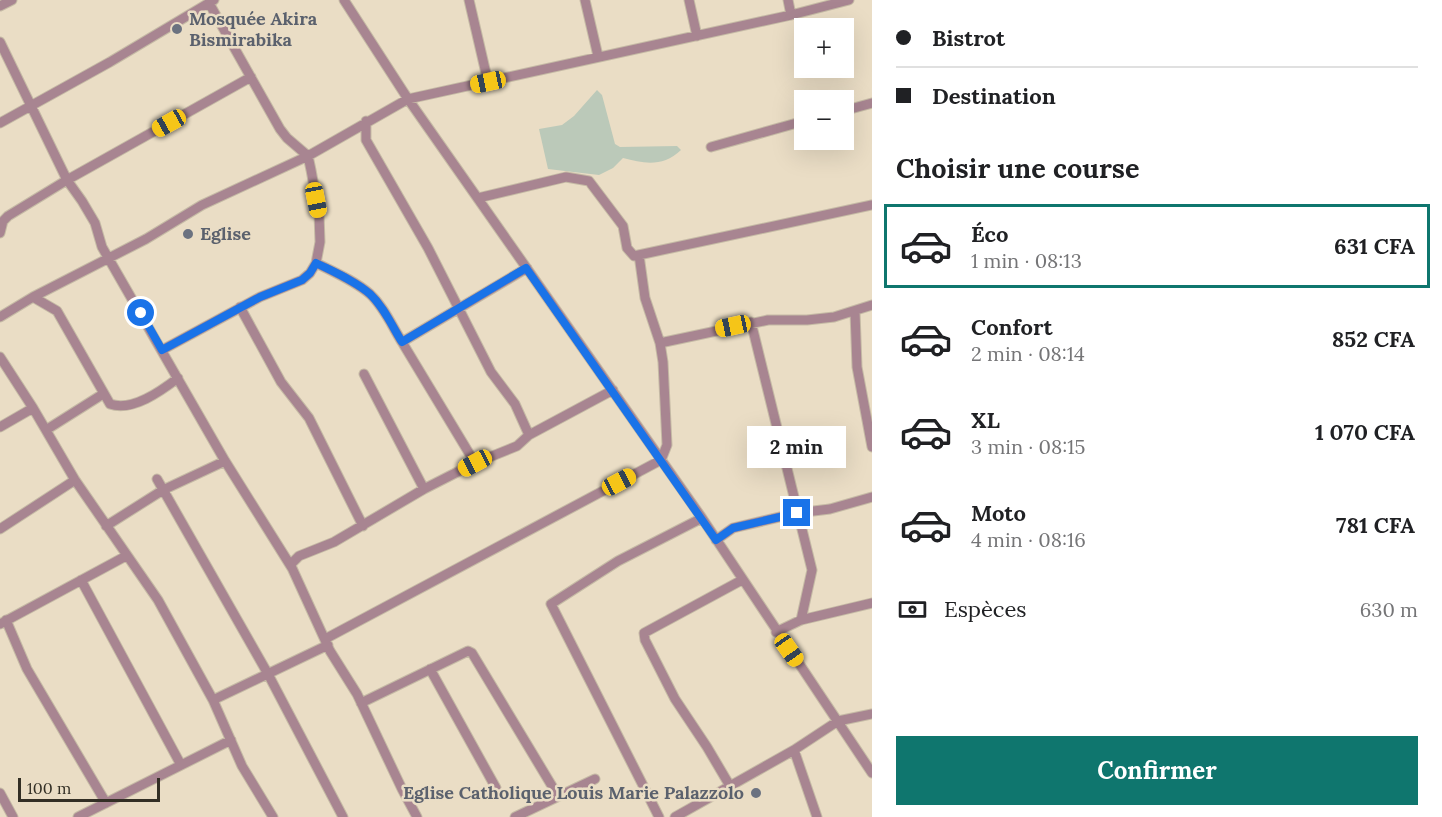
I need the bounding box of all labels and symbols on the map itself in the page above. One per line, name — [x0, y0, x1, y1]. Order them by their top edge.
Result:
place label: Mosquée Akira Bismirabika — [189, 7, 318, 51]
marker: Mosquée Akira Bismirabika — [170, 22, 184, 36]
car — [469, 69, 507, 95]
car — [149, 106, 189, 140]
car — [304, 181, 328, 219]
place label: Eglise — [200, 222, 251, 245]
marker: Eglise — [181, 227, 195, 241]
route start — [127, 299, 154, 326]
car — [714, 313, 752, 339]
callout: 2 min — [748, 426, 846, 468]
car — [455, 447, 495, 479]
car — [599, 466, 639, 498]
route end — [783, 499, 810, 526]
car — [771, 630, 807, 670]
scale bar — [18, 775, 160, 802]
place label: Eglise Catholique Louis Marie Palazzolo — [403, 781, 744, 804]
marker: Eglise Catholique Louis Marie Palazzolo — [749, 786, 763, 800]

